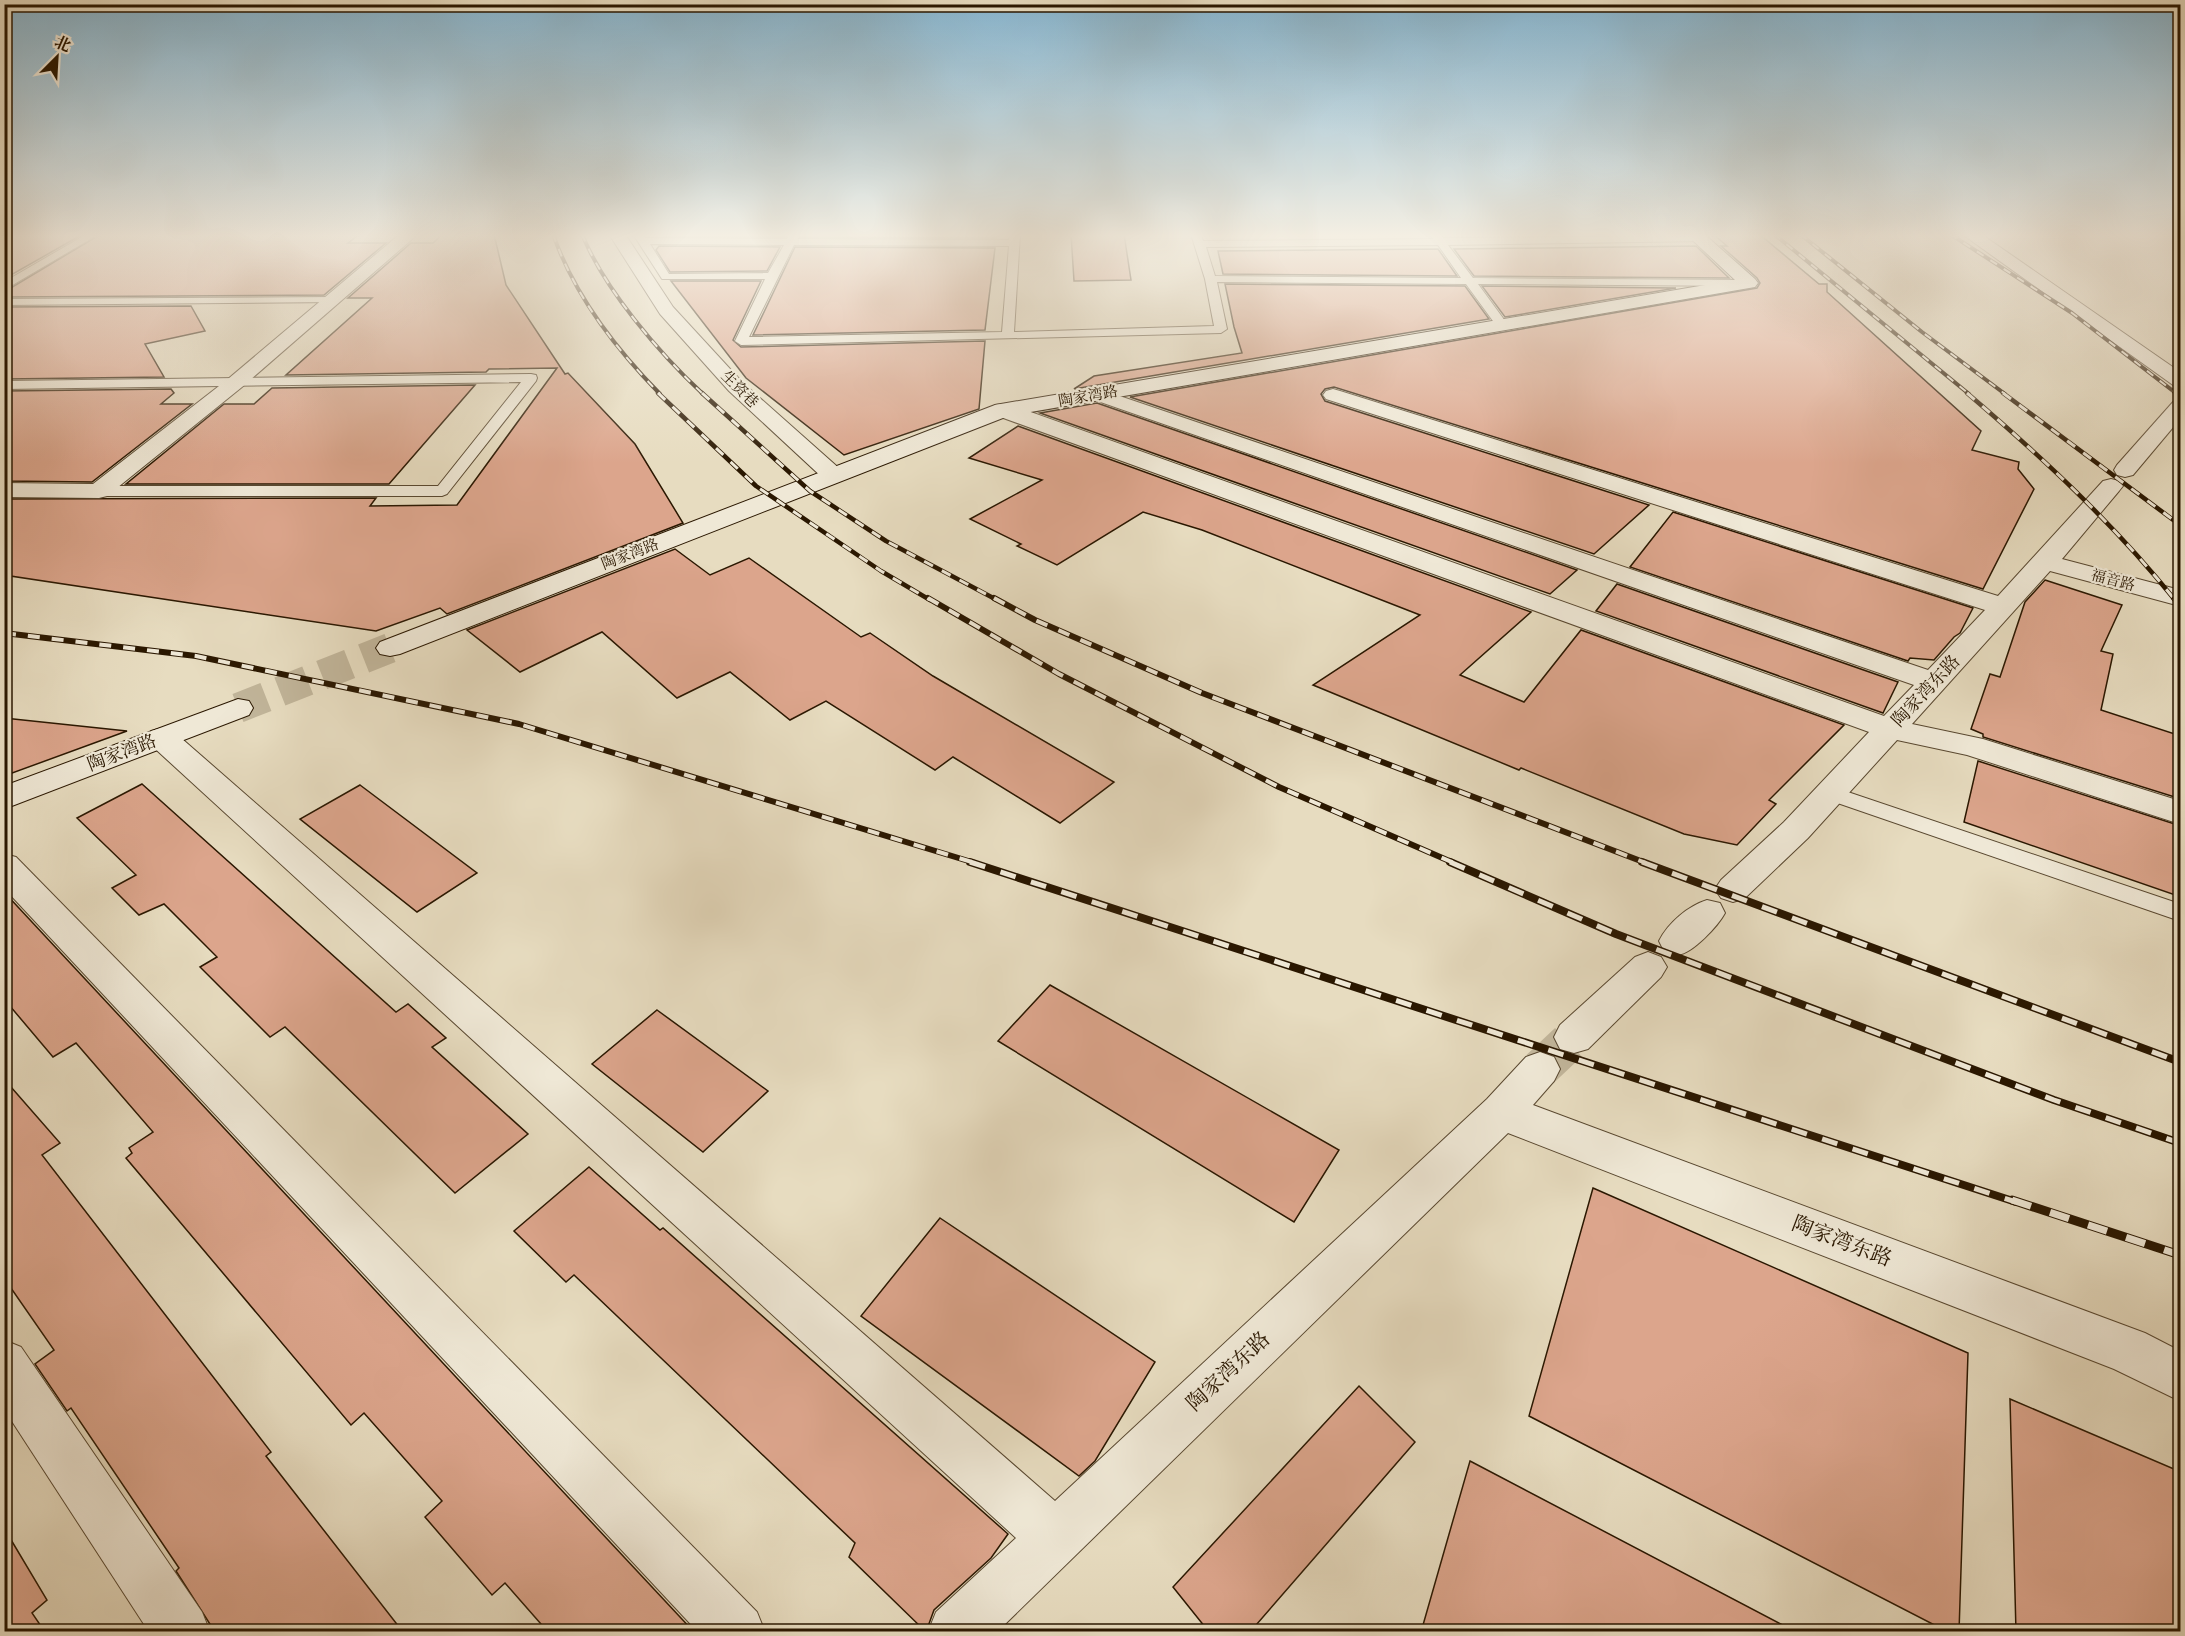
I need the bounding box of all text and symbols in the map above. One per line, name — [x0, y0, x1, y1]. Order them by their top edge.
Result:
north arrow — [27, 27, 87, 87]
text: 北 — [52, 32, 74, 56]
street label: 生资巷 — [718, 367, 762, 411]
street label: 陶家湾路 — [1057, 382, 1119, 410]
street label: 陶家湾路 — [599, 535, 661, 573]
street label: 福音路 — [2089, 565, 2137, 595]
street label: 陶家湾东路 — [1888, 651, 1964, 731]
street label: 陶家湾路 — [85, 730, 159, 776]
street label: 陶家湾东路 — [1789, 1211, 1895, 1271]
street label: 陶家湾东路 — [1181, 1326, 1275, 1416]

